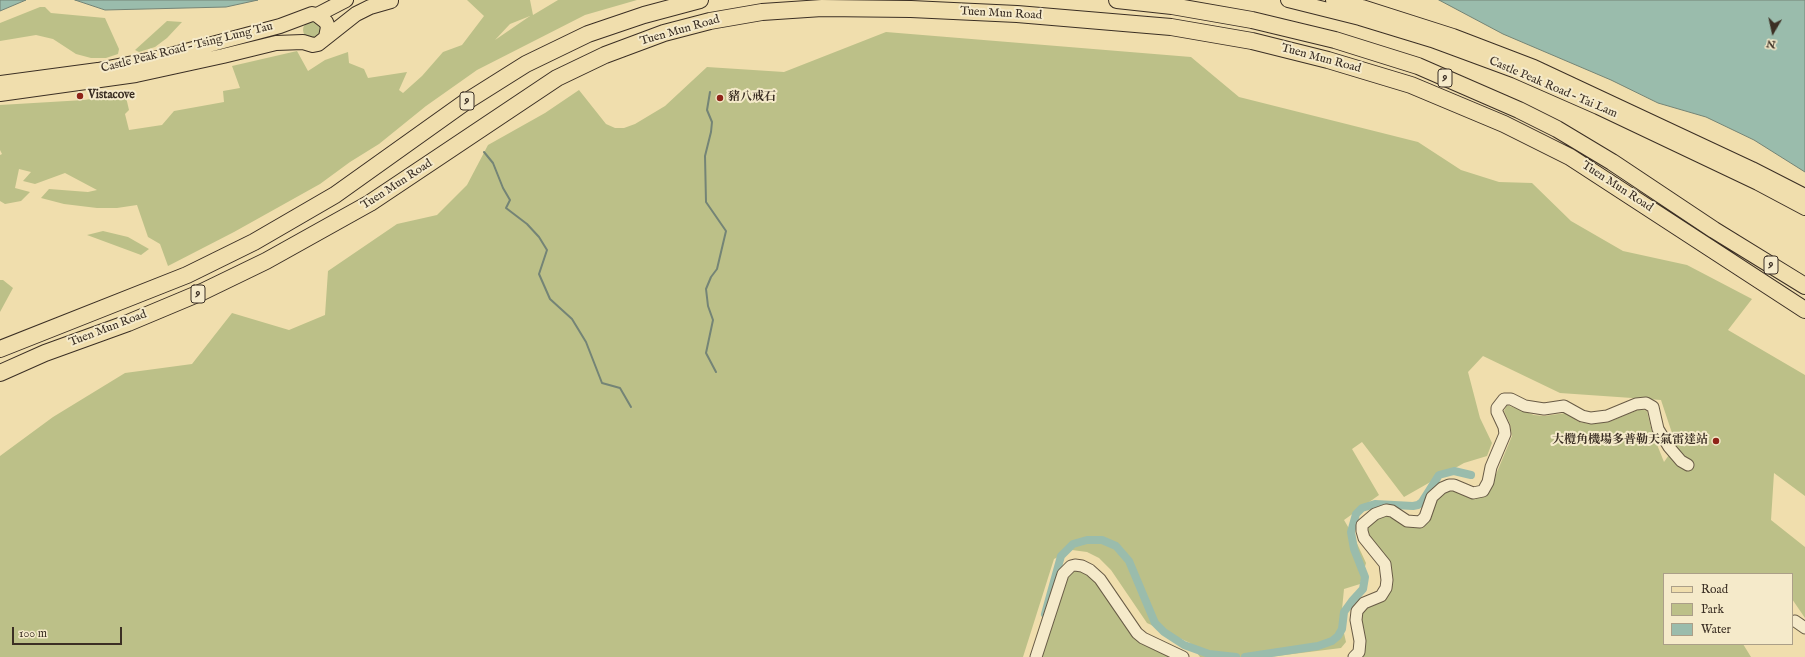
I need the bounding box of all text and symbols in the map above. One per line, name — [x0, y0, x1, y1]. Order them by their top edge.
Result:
street label: Tuen Mun Road — [960, 5, 1042, 23]
north arrow — [1753, 12, 1793, 52]
street label: Tuen Mun Road — [639, 13, 721, 49]
street label: Castle Peak Road – Tsing Lung Tau — [100, 20, 274, 76]
text: N — [1765, 36, 1777, 52]
street label: Tuen Mun Road — [1280, 41, 1362, 77]
street label: Castle Peak Road – Tai Lam — [1487, 54, 1619, 122]
road number: 9 — [1438, 69, 1452, 87]
place label: Vistacove — [88, 89, 135, 103]
marker: Vistacove — [75, 91, 85, 101]
place label: 豬八戒石 — [728, 91, 776, 105]
road number: 9 — [460, 92, 474, 110]
marker: 豬八戒石 — [715, 93, 725, 103]
street label: Tuen Mun Road — [359, 157, 435, 213]
street label: Tuen Mun Road — [1579, 159, 1655, 215]
road number: 9 — [1764, 256, 1778, 274]
road number: 9 — [191, 285, 205, 303]
street label: Tuen Mun Road — [67, 308, 149, 350]
place label: 大欖角機場多普勒天氣雷達站 — [1552, 434, 1708, 448]
marker: 大欖角機場多普勒天氣雷達站 — [1711, 436, 1721, 446]
legend — [1663, 573, 1793, 645]
text: Road — [1701, 582, 1728, 597]
text: Park — [1701, 602, 1724, 617]
scale bar — [14, 619, 124, 645]
text: Water — [1701, 622, 1731, 637]
text: 100 m — [19, 626, 47, 641]

